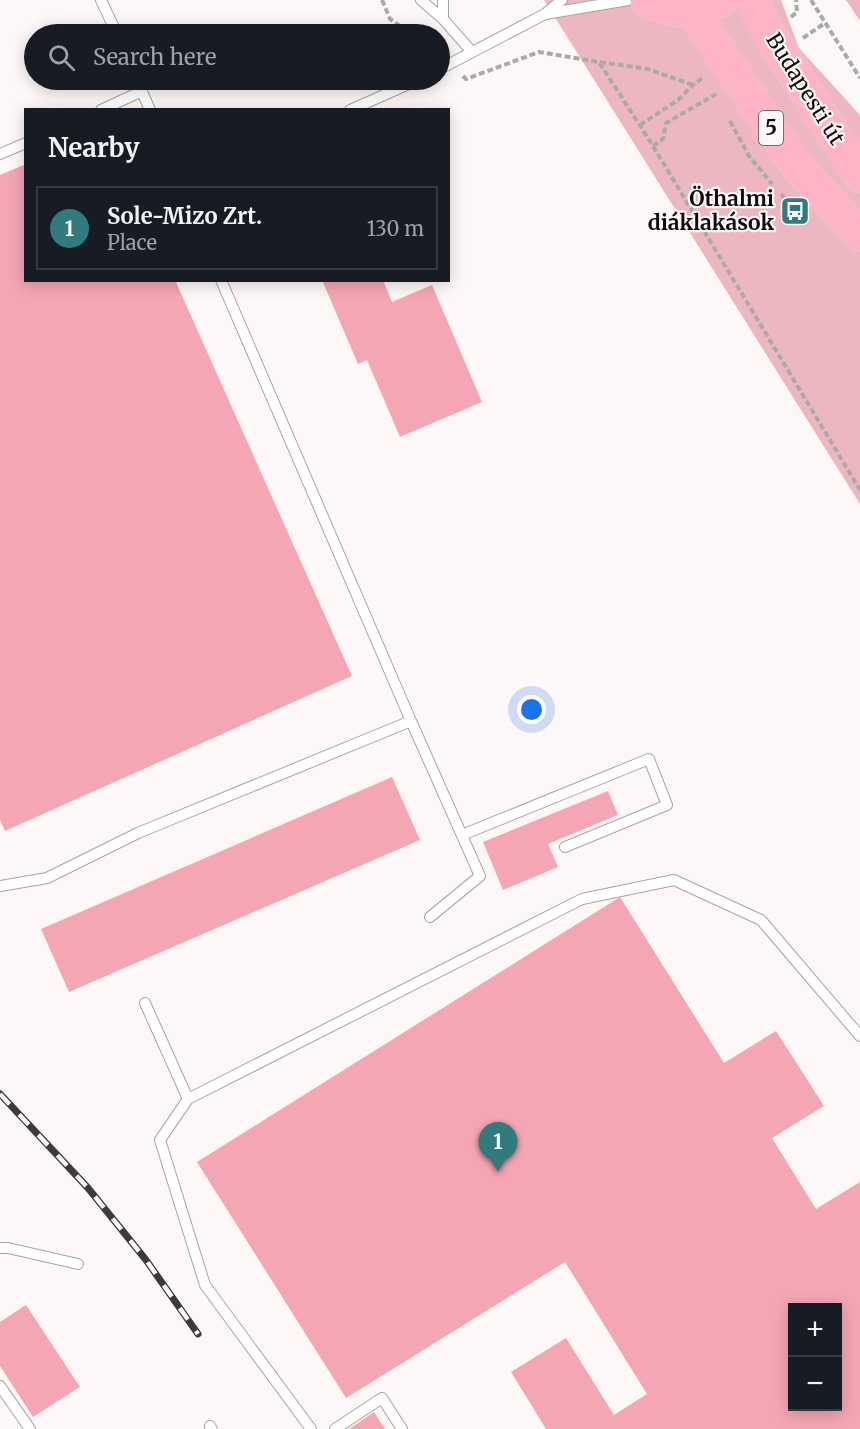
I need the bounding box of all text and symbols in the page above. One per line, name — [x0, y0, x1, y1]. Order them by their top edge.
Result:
search box — [24, 24, 450, 90]
street label: Budapesti út — [760, 28, 851, 150]
icon: search — [45, 41, 78, 74]
text: Search here — [93, 43, 216, 71]
road number: 5 — [759, 111, 783, 145]
text: Nearby — [48, 131, 140, 164]
place label: Öthalmi diáklakások — [648, 185, 774, 236]
bus stop icon: Öthalmi diáklakások — [779, 195, 811, 227]
text: Sole-Mizo Zrt. — [107, 202, 262, 230]
text: 1 — [65, 216, 74, 241]
text: 130 m — [367, 216, 424, 241]
text: Place — [107, 230, 157, 255]
your location — [517, 695, 546, 724]
pin: 1 — [478, 1122, 518, 1172]
map controls — [788, 1303, 842, 1411]
button: + — [788, 1303, 842, 1357]
button: − — [788, 1357, 842, 1411]

